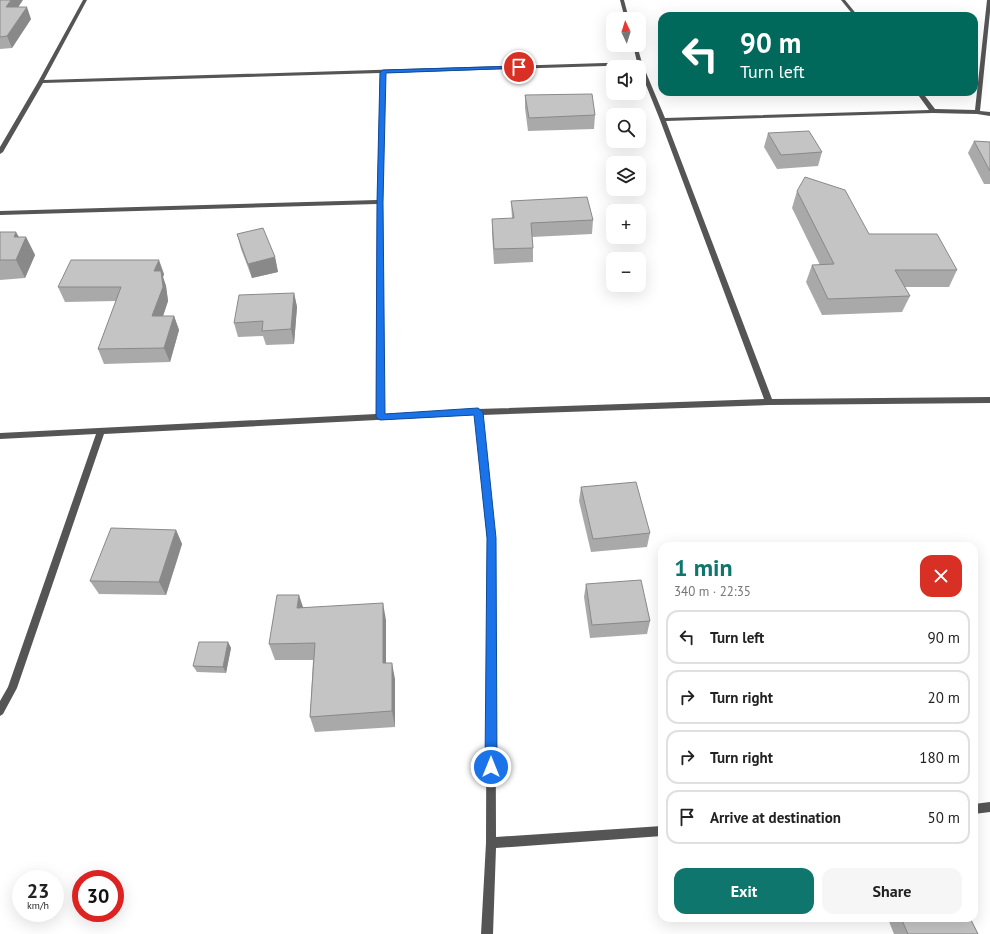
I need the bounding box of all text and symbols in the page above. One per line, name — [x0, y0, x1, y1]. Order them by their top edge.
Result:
north arrow — [606, 12, 646, 52]
map controls — [606, 12, 646, 292]
text: 90 m — [740, 24, 801, 61]
icon: left — [674, 28, 726, 80]
pin — [502, 50, 536, 84]
icon: arrive — [508, 56, 530, 78]
button: sound — [606, 60, 646, 100]
text: Turn left — [740, 60, 805, 83]
button: search — [606, 108, 646, 148]
button: layers — [606, 156, 646, 196]
button: + — [606, 204, 646, 244]
button: − — [606, 252, 646, 292]
text: 1 min — [674, 552, 733, 583]
button: close — [920, 555, 962, 597]
text: 340 m · 22:35 — [674, 583, 751, 600]
icon: left — [676, 626, 698, 648]
text: Turn left — [710, 628, 764, 647]
text: 90 m — [927, 628, 960, 647]
icon: right — [676, 686, 698, 708]
text: Turn right — [710, 688, 773, 707]
text: 20 m — [927, 688, 960, 707]
position arrow — [470, 746, 512, 788]
icon: right — [676, 746, 698, 768]
text: Turn right — [710, 748, 773, 767]
text: 180 m — [919, 748, 960, 767]
icon: arrive — [676, 806, 698, 828]
text: Arrive at destination — [710, 808, 841, 827]
text: 50 m — [927, 808, 960, 827]
button: Exit — [674, 868, 814, 914]
button: Share — [822, 868, 962, 914]
speed limit sign: 30 — [72, 870, 124, 922]
text: 23 — [27, 878, 49, 904]
text: km/h — [27, 899, 49, 912]

